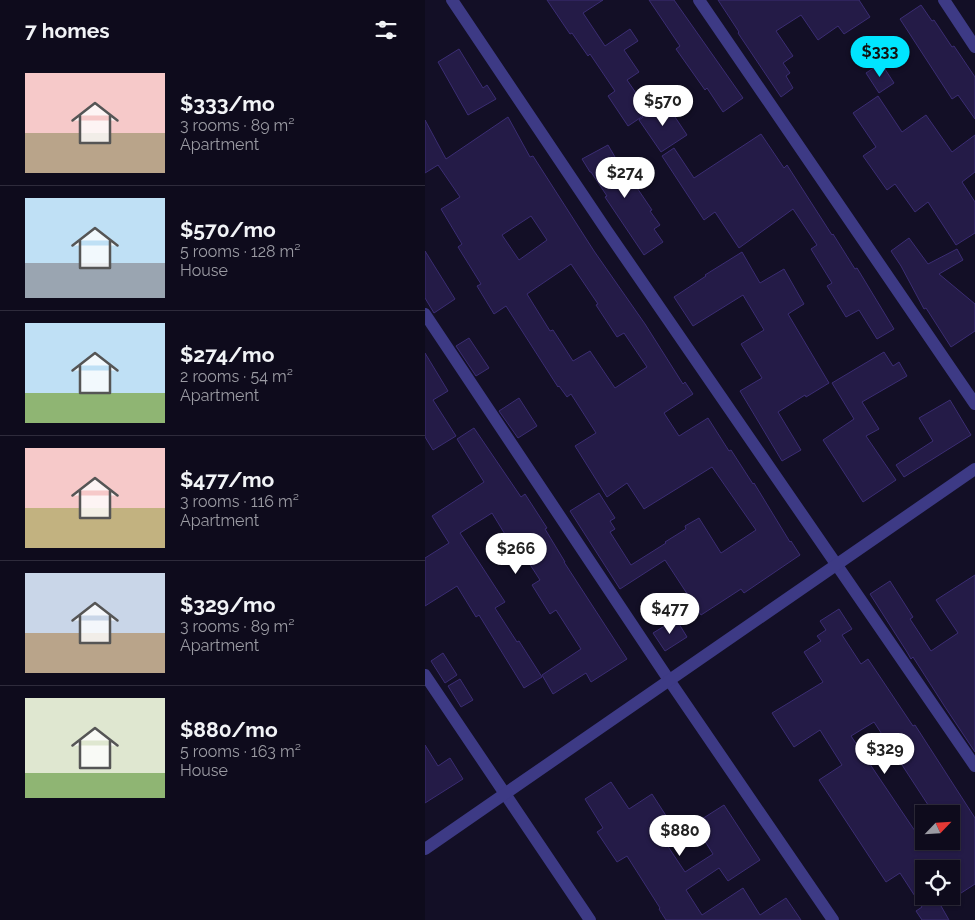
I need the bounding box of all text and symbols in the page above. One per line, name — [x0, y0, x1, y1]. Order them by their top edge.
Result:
icon: filters — [372, 16, 400, 44]
text: 7 homes — [25, 18, 110, 43]
pin: $333 — [850, 36, 910, 78]
text: $333 — [862, 42, 898, 61]
pin: $570 — [633, 84, 693, 127]
text: $333/mo — [180, 91, 275, 116]
text: $570 — [644, 91, 682, 110]
icon: home — [65, 93, 125, 153]
text: 3 rooms · 89 m² — [180, 116, 295, 135]
text: Apartment — [180, 135, 259, 154]
pin: $274 — [595, 156, 655, 199]
text: $274 — [607, 163, 643, 182]
text: $570/mo — [180, 217, 276, 242]
icon: home — [65, 218, 125, 278]
text: 5 rooms · 128 m² — [180, 242, 300, 261]
text: House — [180, 261, 228, 280]
text: $274/mo — [180, 342, 274, 367]
icon: home — [65, 343, 125, 403]
text: 2 rooms · 54 m² — [180, 367, 293, 386]
text: Apartment — [180, 386, 259, 405]
text: $477/mo — [180, 467, 274, 492]
icon: home — [65, 468, 125, 528]
text: 3 rooms · 116 m² — [180, 492, 299, 511]
text: Apartment — [180, 511, 259, 530]
pin: $266 — [486, 532, 546, 575]
text: $266 — [497, 539, 535, 558]
text: $329/mo — [180, 592, 275, 617]
pin: $477 — [640, 592, 700, 635]
icon: home — [65, 593, 125, 653]
text: $477 — [651, 599, 689, 618]
text: 3 rooms · 89 m² — [180, 617, 295, 636]
text: Apartment — [180, 636, 259, 655]
text: $880/mo — [180, 717, 278, 742]
icon: home — [65, 718, 125, 778]
pin: $329 — [855, 732, 915, 775]
text: $329 — [866, 739, 904, 758]
text: 5 rooms · 163 m² — [180, 742, 301, 761]
text: House — [180, 761, 228, 780]
north arrow — [915, 805, 960, 850]
map controls — [915, 805, 960, 905]
pin: $880 — [650, 814, 710, 857]
text: $880 — [660, 821, 700, 840]
button: locate — [915, 860, 960, 905]

